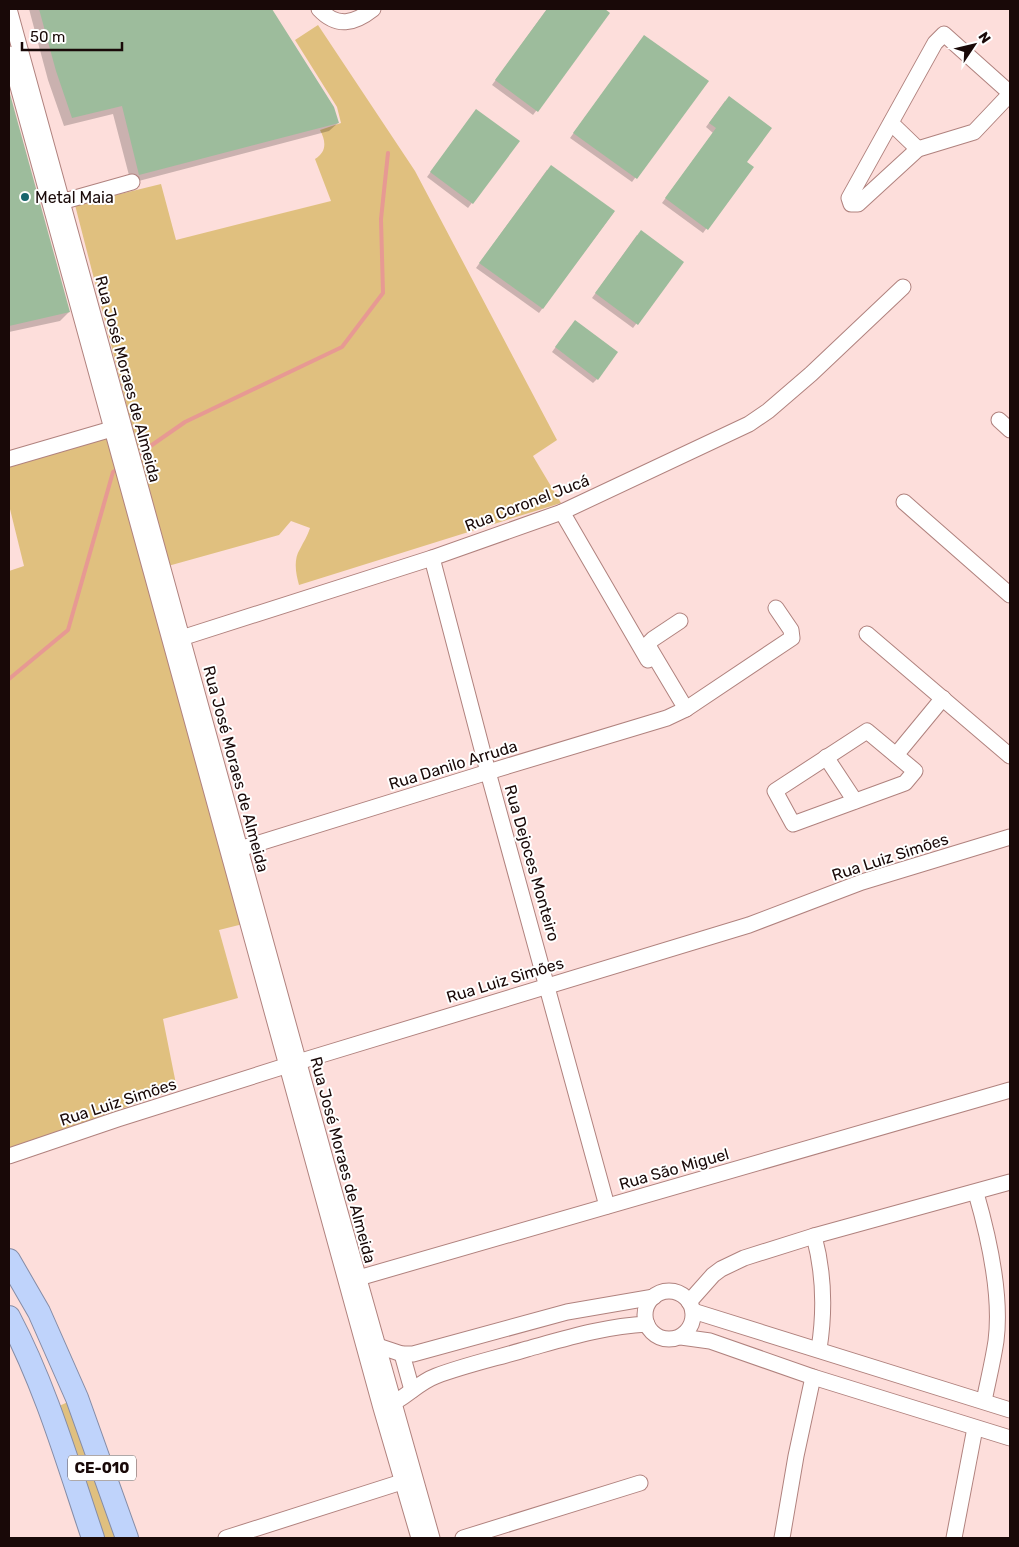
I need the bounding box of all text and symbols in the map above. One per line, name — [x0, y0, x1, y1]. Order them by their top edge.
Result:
scale bar — [22, 20, 122, 52]
north arrow — [949, 20, 999, 70]
text: 50 m — [30, 28, 65, 46]
text: N — [974, 29, 994, 47]
place label: Metal Maia — [35, 188, 114, 207]
marker: Metal Maia — [19, 191, 31, 203]
street label: Rua José Moraes de Almeida — [91, 274, 165, 484]
street label: Rua Coronel Jucá — [462, 471, 592, 535]
street label: Rua José Moraes de Almeida — [199, 664, 273, 874]
street label: Rua Danilo Arruda — [386, 736, 520, 794]
street label: Rua Dejoces Monteiro — [501, 783, 563, 943]
street label: Rua Luiz Simões — [829, 829, 951, 885]
street label: Rua Luiz Simões — [444, 953, 566, 1007]
street label: Rua José Moraes de Almeida — [306, 1055, 380, 1265]
street label: Rua Luiz Simões — [57, 1074, 179, 1130]
street label: Rua São Miguel — [617, 1144, 731, 1194]
road number: CE-010 — [68, 1456, 136, 1480]

